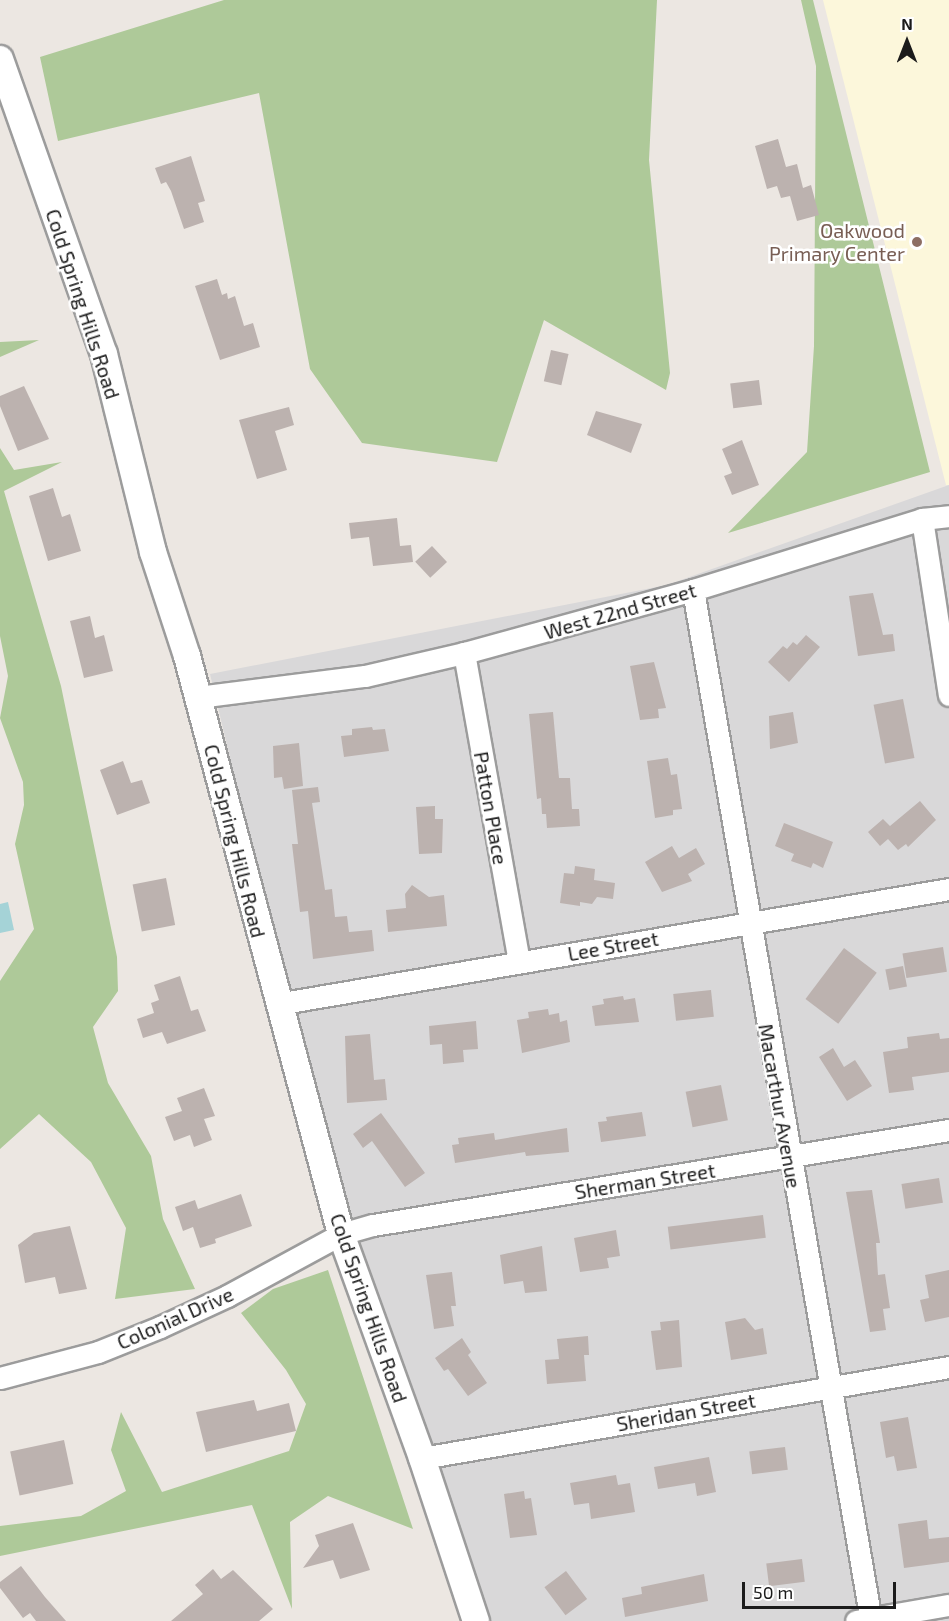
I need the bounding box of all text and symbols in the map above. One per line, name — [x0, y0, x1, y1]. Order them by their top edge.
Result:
north arrow — [877, 12, 937, 72]
text: N — [901, 14, 913, 33]
street label: Cold Spring Hills Road — [41, 206, 125, 402]
place label: Oakwood Primary Center — [769, 219, 905, 266]
marker: Oakwood Primary Center — [910, 235, 924, 249]
street label: West 22nd Street — [541, 578, 699, 644]
street label: Cold Spring Hills Road — [199, 742, 271, 940]
street label: Patton Place — [469, 750, 513, 866]
street label: Lee Street — [566, 926, 660, 966]
street label: Macarthur Avenue — [754, 1021, 806, 1191]
street label: Sherman Street — [573, 1158, 717, 1204]
street label: Cold Spring Hills Road — [325, 1210, 413, 1406]
street label: Colonial Drive — [113, 1282, 237, 1354]
street label: Sheridan Street — [615, 1388, 757, 1436]
scale bar — [745, 1570, 900, 1608]
text: 50 m — [753, 1581, 793, 1603]

